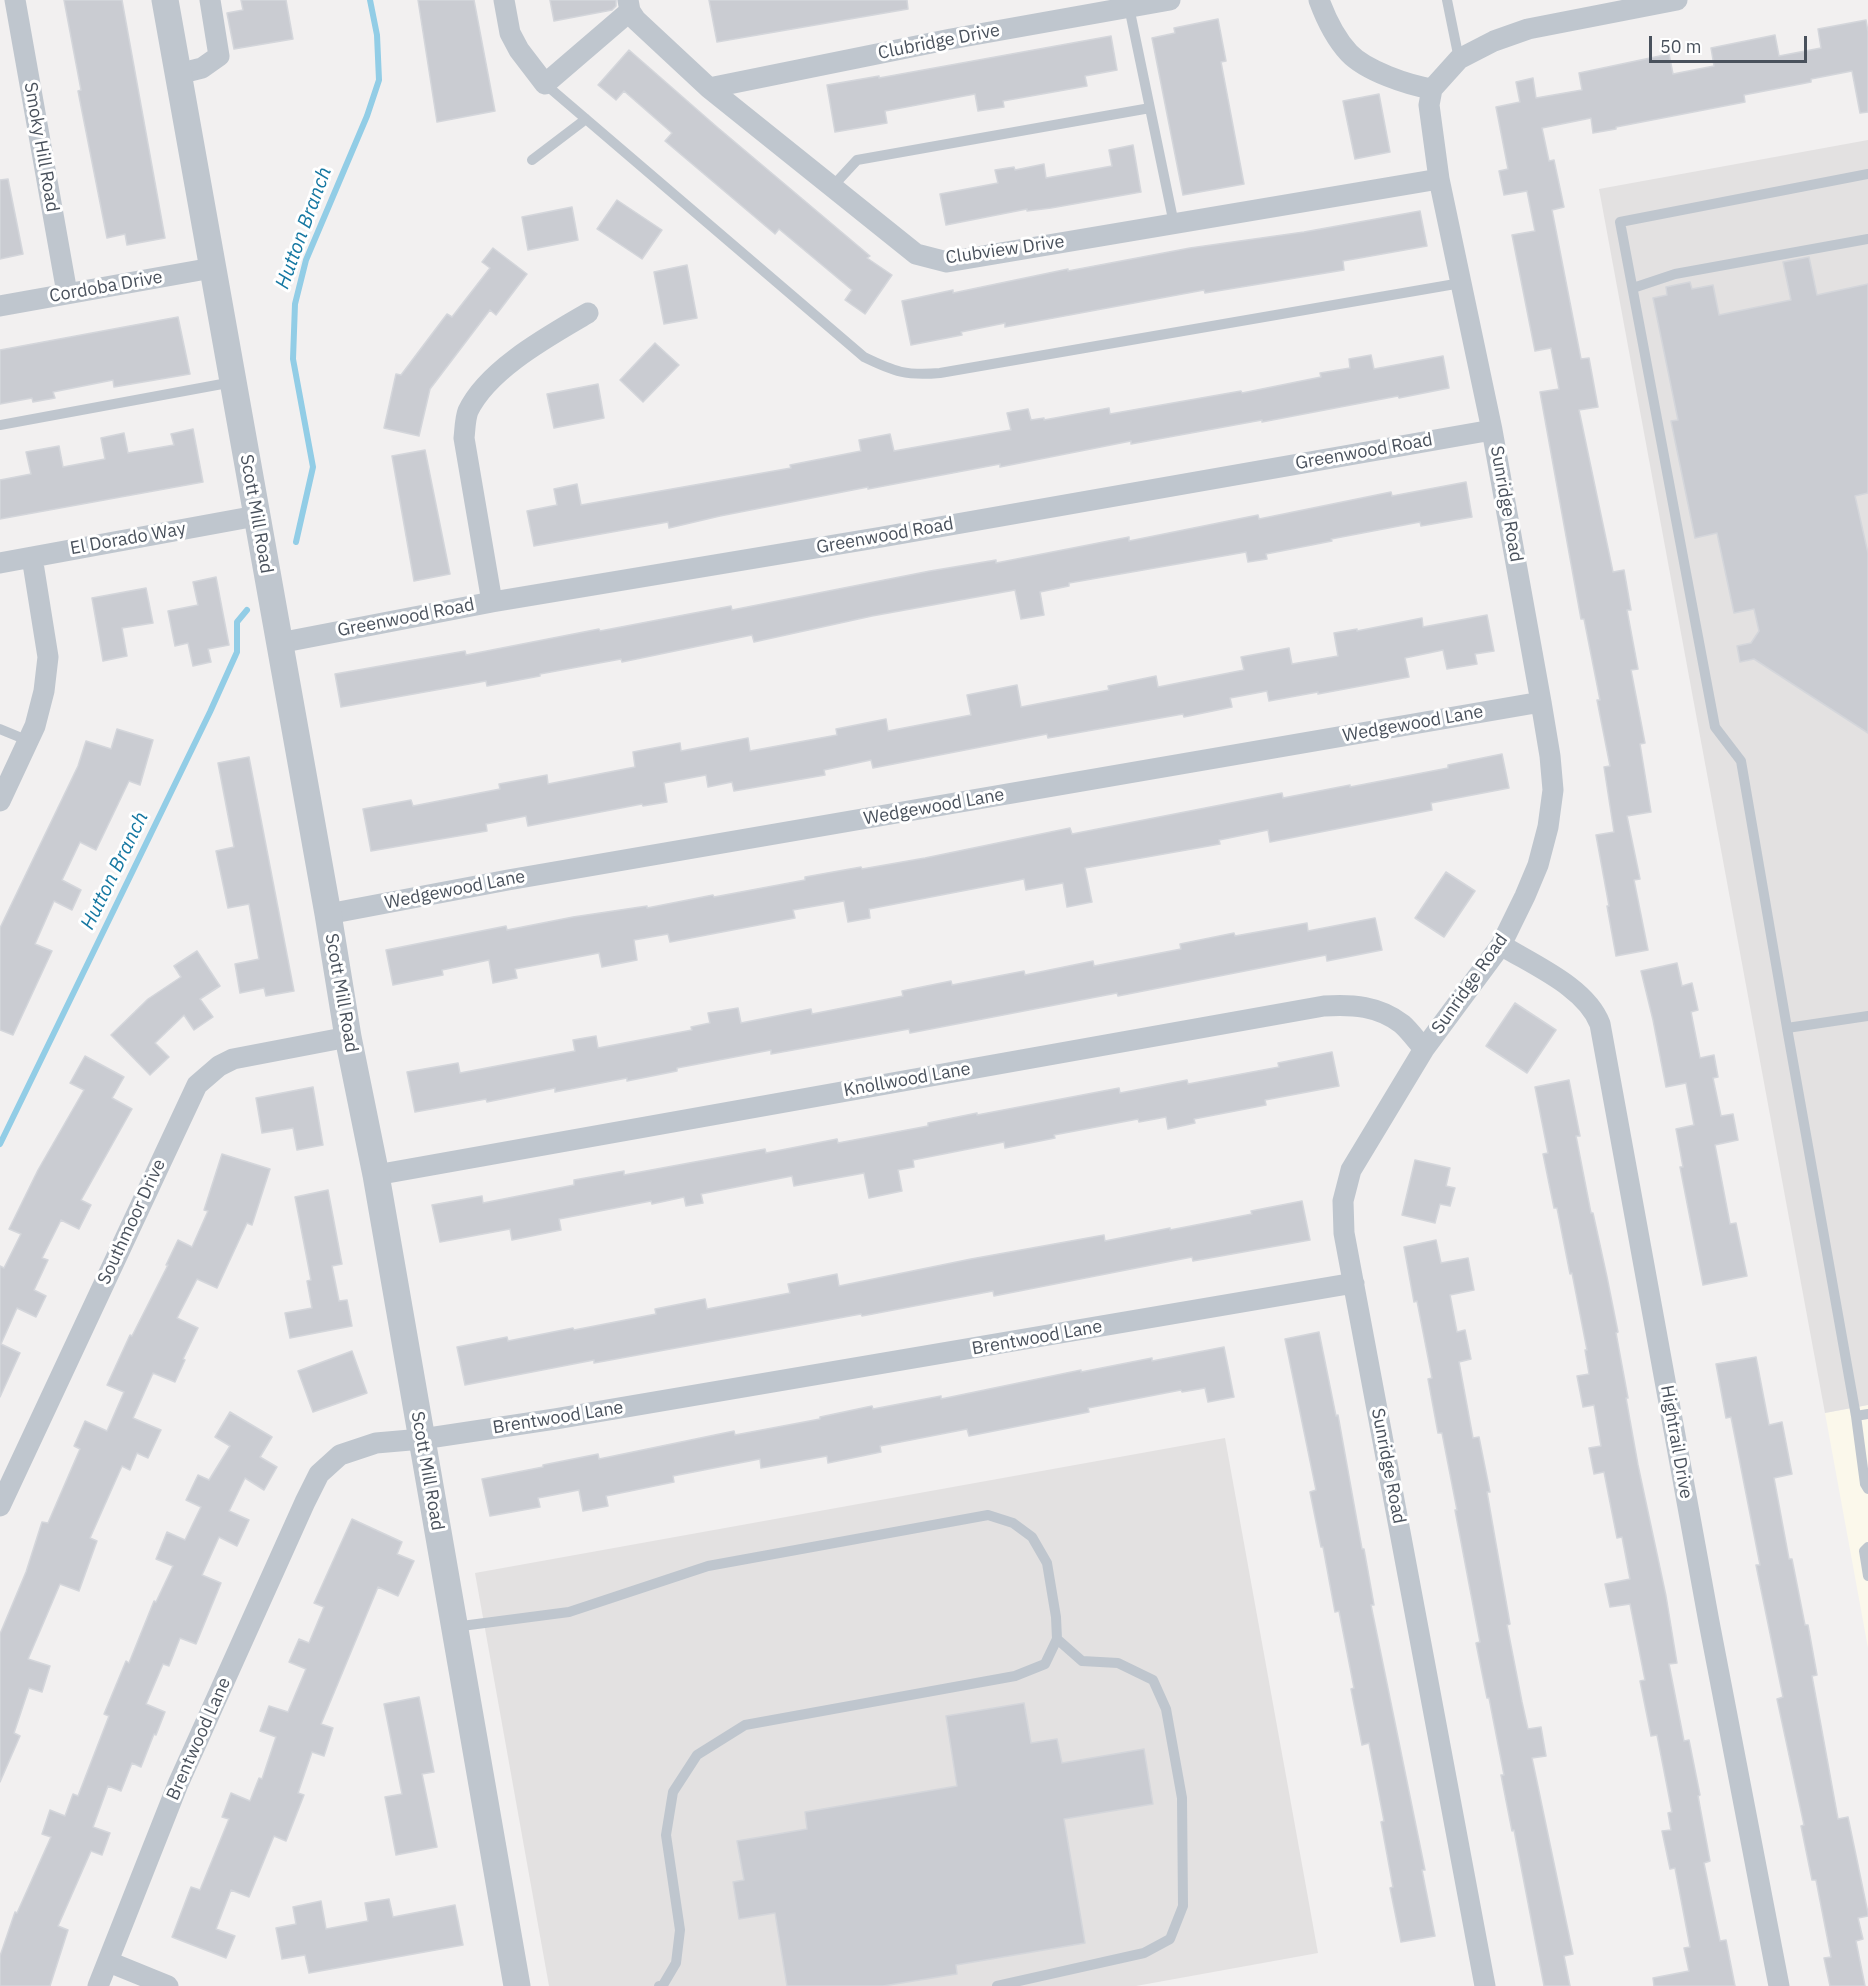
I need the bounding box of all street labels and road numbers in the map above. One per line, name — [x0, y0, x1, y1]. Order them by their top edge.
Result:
street label: Clubridge Drive — [876, 20, 1002, 64]
street label: Smoky Hill Road — [19, 80, 63, 214]
street label: Clubview Drive — [944, 231, 1066, 269]
street label: Cordoba Drive — [48, 266, 164, 308]
street label: Greenwood Road — [1294, 429, 1434, 475]
street label: Sunridge Road — [1485, 444, 1527, 564]
street label: Scott Mill Road — [235, 453, 277, 575]
street label: Greenwood Road — [815, 513, 955, 559]
street label: El Dorado Way — [68, 518, 188, 560]
street label: Greenwood Road — [336, 594, 476, 642]
street label: Wedgewood Lane — [1341, 701, 1485, 747]
street label: Wedgewood Lane — [862, 784, 1006, 830]
street label: Wedgewood Lane — [383, 866, 527, 914]
street label: Sunridge Road — [1427, 930, 1513, 1038]
street label: Scott Mill Road — [320, 932, 362, 1054]
street label: Knollwood Lane — [842, 1058, 972, 1102]
street label: Southmoor Drive — [94, 1156, 170, 1288]
street label: Brentwood Lane — [970, 1316, 1104, 1360]
street label: Hightrail Drive — [1655, 1384, 1697, 1500]
street label: Brentwood Lane — [491, 1397, 625, 1439]
street label: Sunridge Road — [1366, 1406, 1410, 1526]
street label: Scott Mill Road — [406, 1410, 448, 1532]
street label: Brentwood Lane — [162, 1674, 236, 1804]

